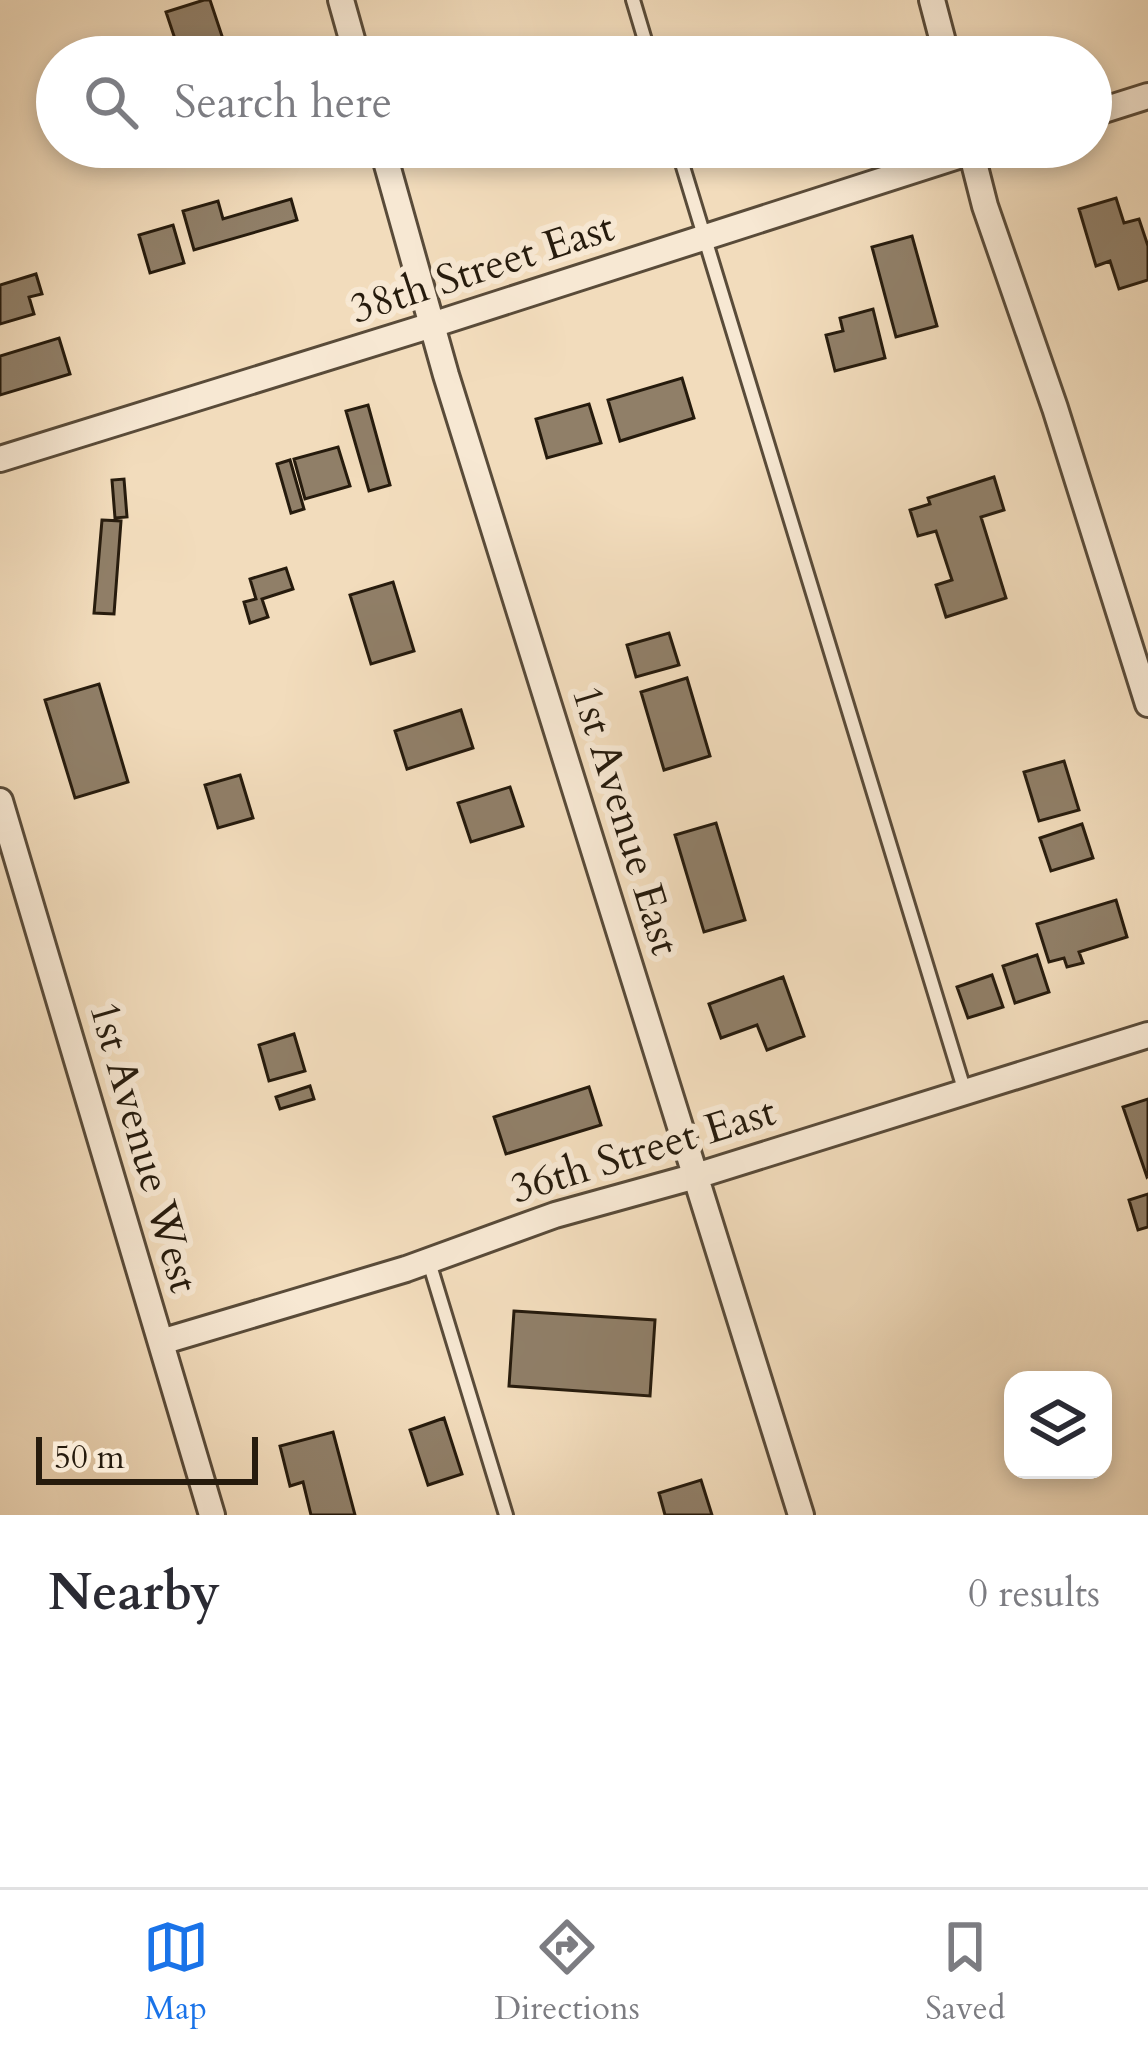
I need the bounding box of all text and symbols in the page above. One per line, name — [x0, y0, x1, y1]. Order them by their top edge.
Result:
search box — [36, 36, 1112, 168]
icon: search — [78, 69, 144, 135]
text: Search here — [174, 72, 392, 133]
street label: 38th Street East — [343, 199, 621, 337]
street label: 1st Avenue East — [558, 678, 694, 962]
street label: 1st Avenue West — [75, 995, 213, 1299]
street label: 36th Street East — [503, 1083, 783, 1217]
map controls — [1004, 1371, 1112, 1479]
button: layers — [1004, 1371, 1112, 1479]
scale bar — [36, 1431, 258, 1484]
text: 50 m — [54, 1435, 125, 1480]
text: Nearby — [48, 1558, 220, 1628]
text: 0 results — [968, 1567, 1100, 1620]
tab: Map — [143, 1914, 209, 2031]
tab: Directions — [494, 1914, 640, 2031]
tab: Saved — [925, 1914, 1005, 2031]

